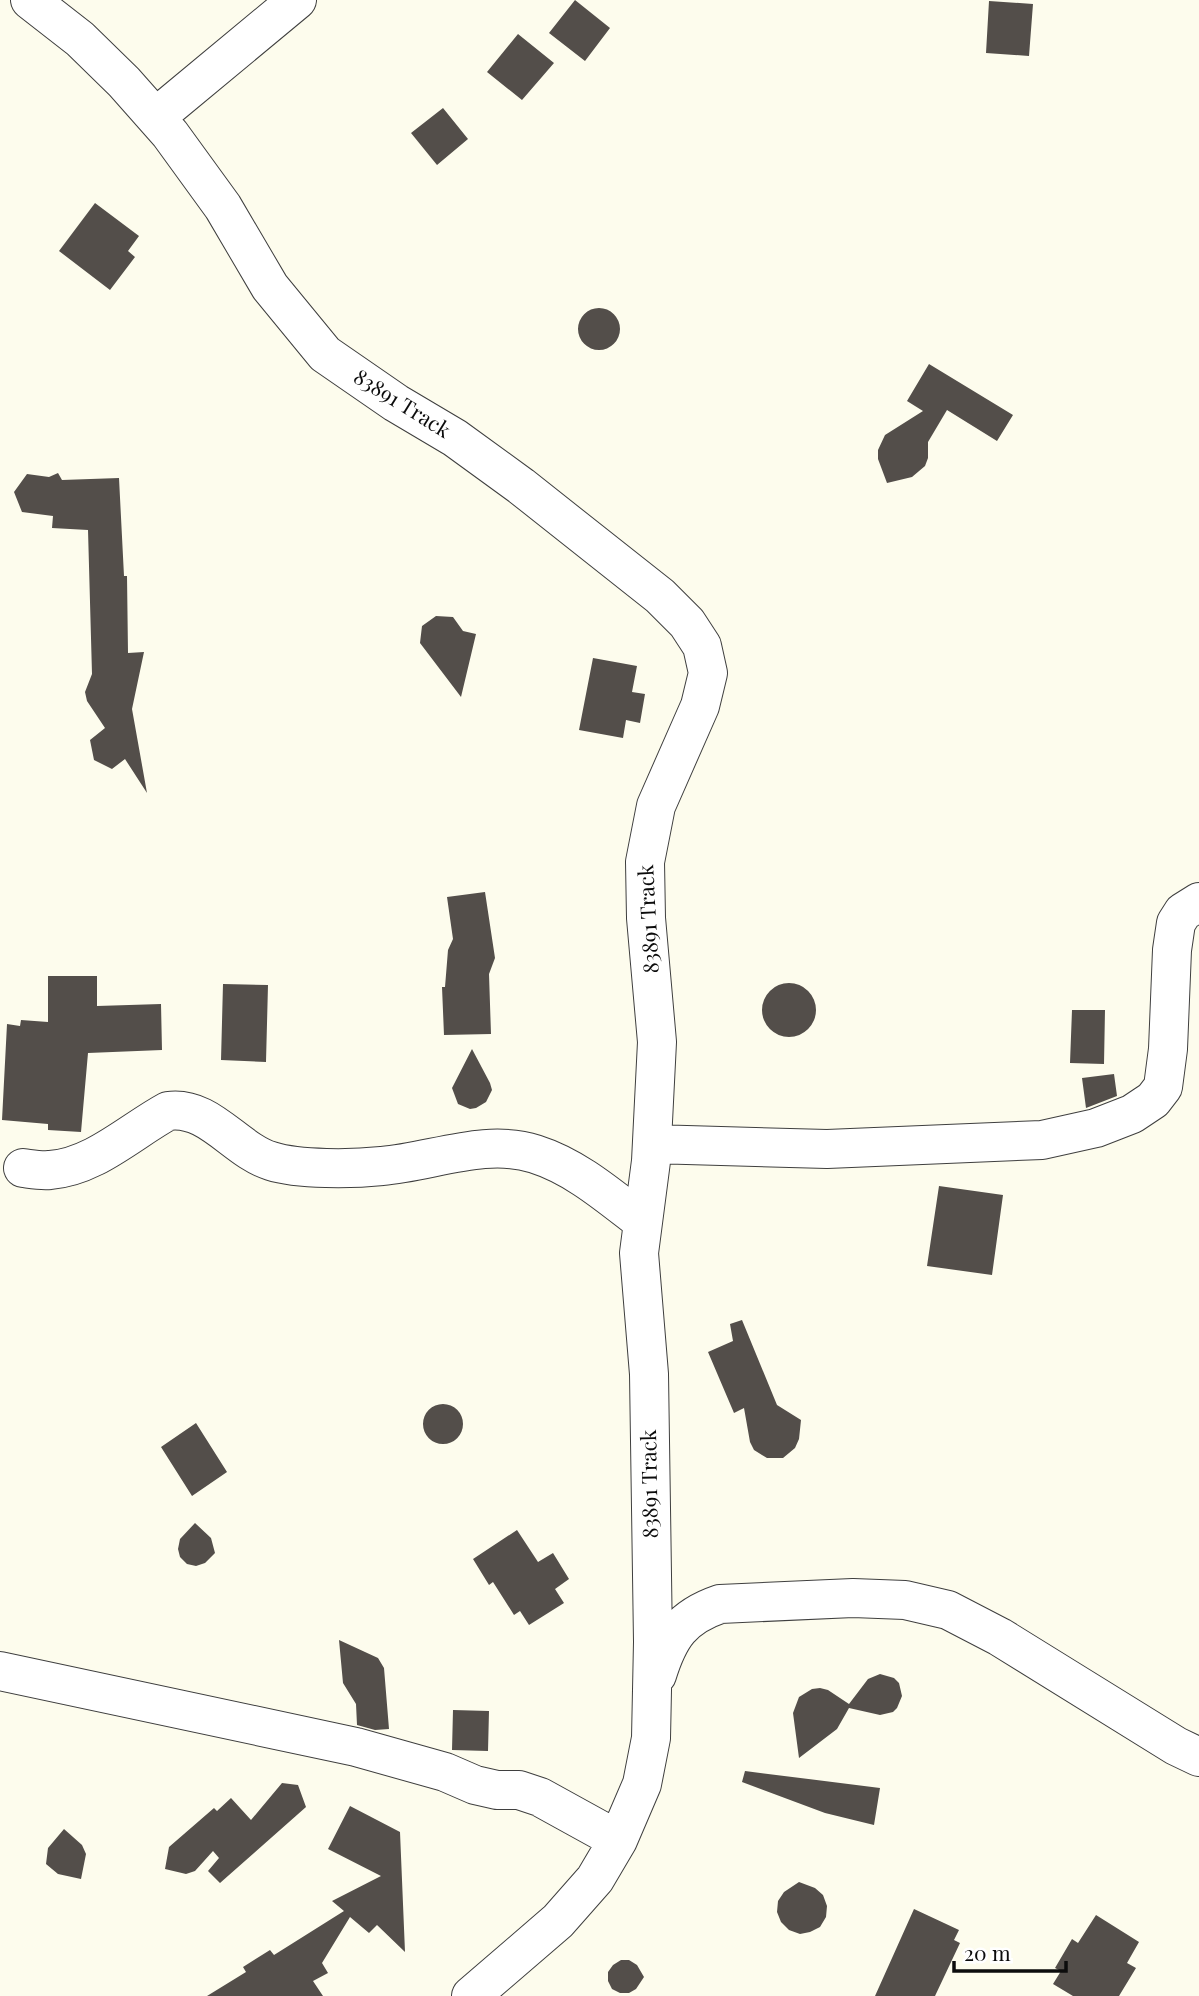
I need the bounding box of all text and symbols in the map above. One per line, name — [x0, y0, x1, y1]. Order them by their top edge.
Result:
street label: 83891 Track — [349, 362, 457, 443]
street label: 83891 Track — [630, 864, 664, 974]
street label: 83891 Track — [633, 1429, 663, 1539]
scale bar — [954, 1930, 1066, 1974]
text: 20 m — [964, 1938, 1011, 1966]

